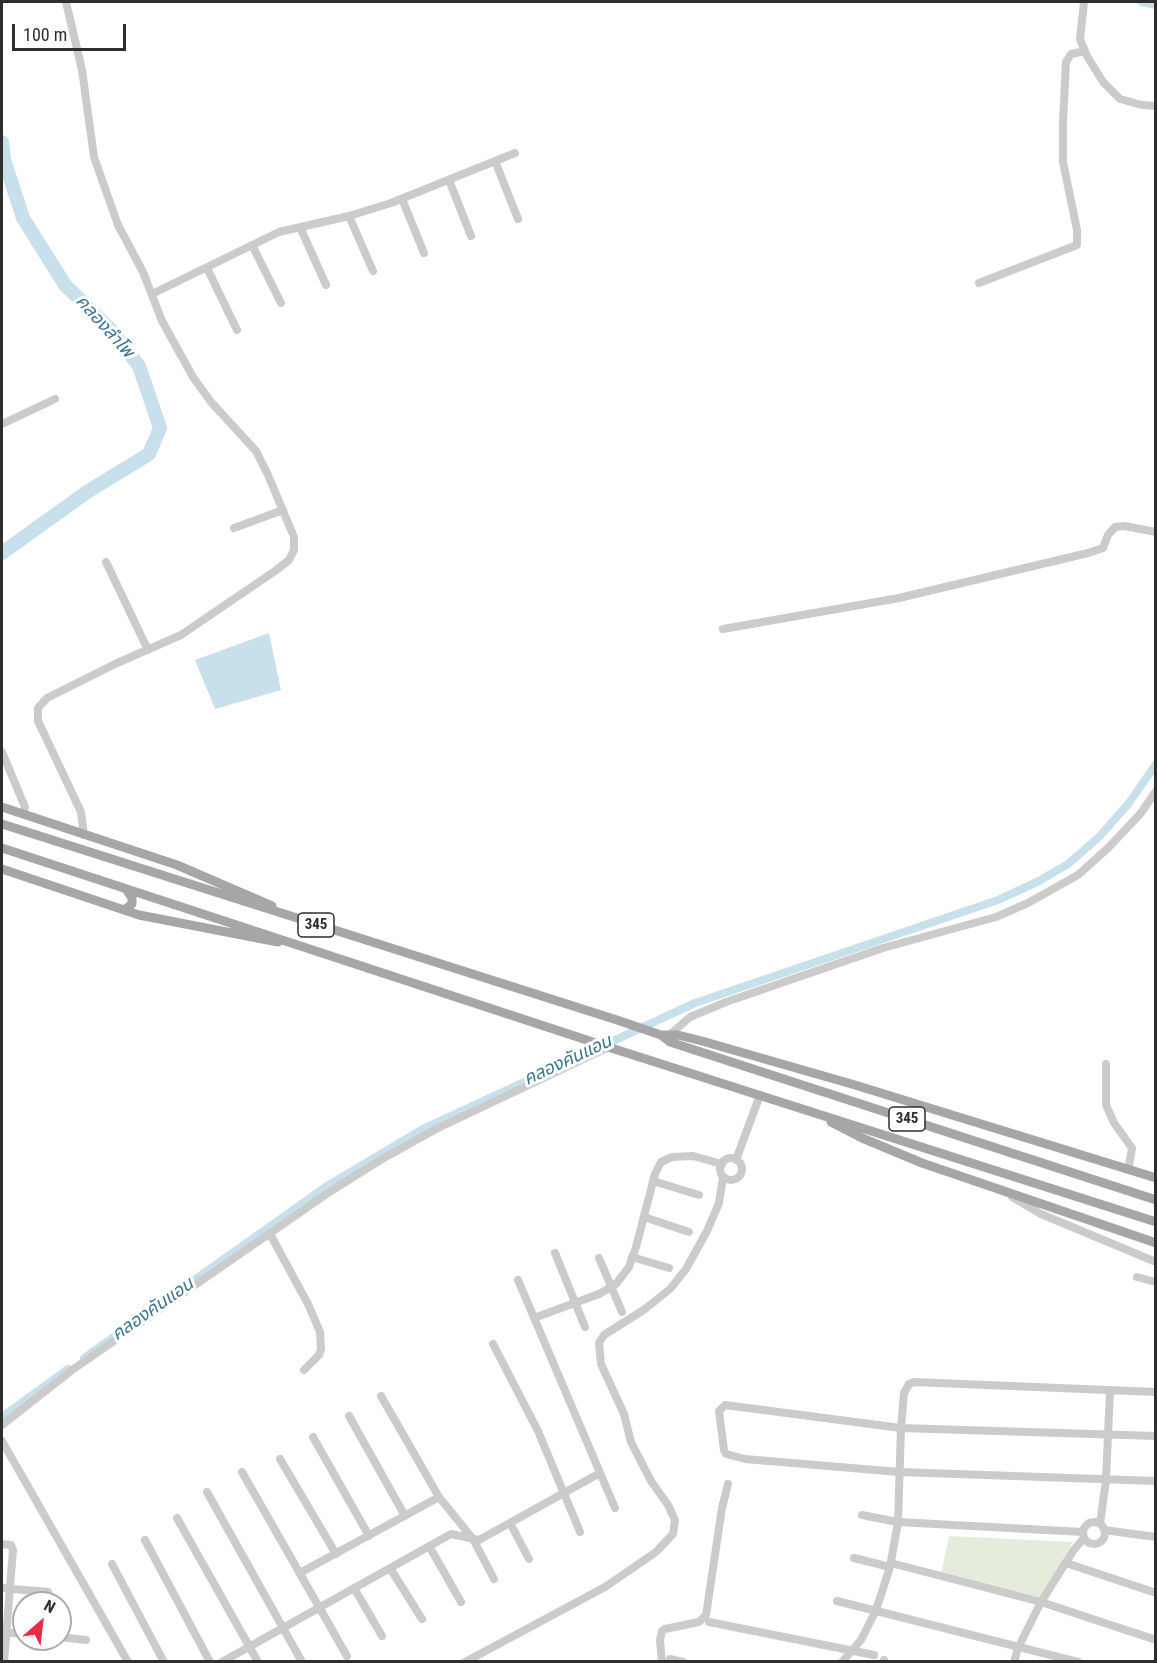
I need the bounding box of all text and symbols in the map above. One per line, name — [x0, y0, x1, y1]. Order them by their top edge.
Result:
scale bar — [15, 12, 129, 50]
text: 100 m — [23, 24, 67, 45]
water label: คลองลำโพ — [70, 291, 138, 363]
road number: 345 — [298, 913, 334, 937]
water label: คลองคันแอน — [520, 1031, 616, 1091]
road number: 345 — [889, 1107, 925, 1131]
water label: คลองคันแอน — [108, 1274, 198, 1346]
north arrow — [12, 1591, 72, 1651]
text: N — [41, 1596, 59, 1617]

